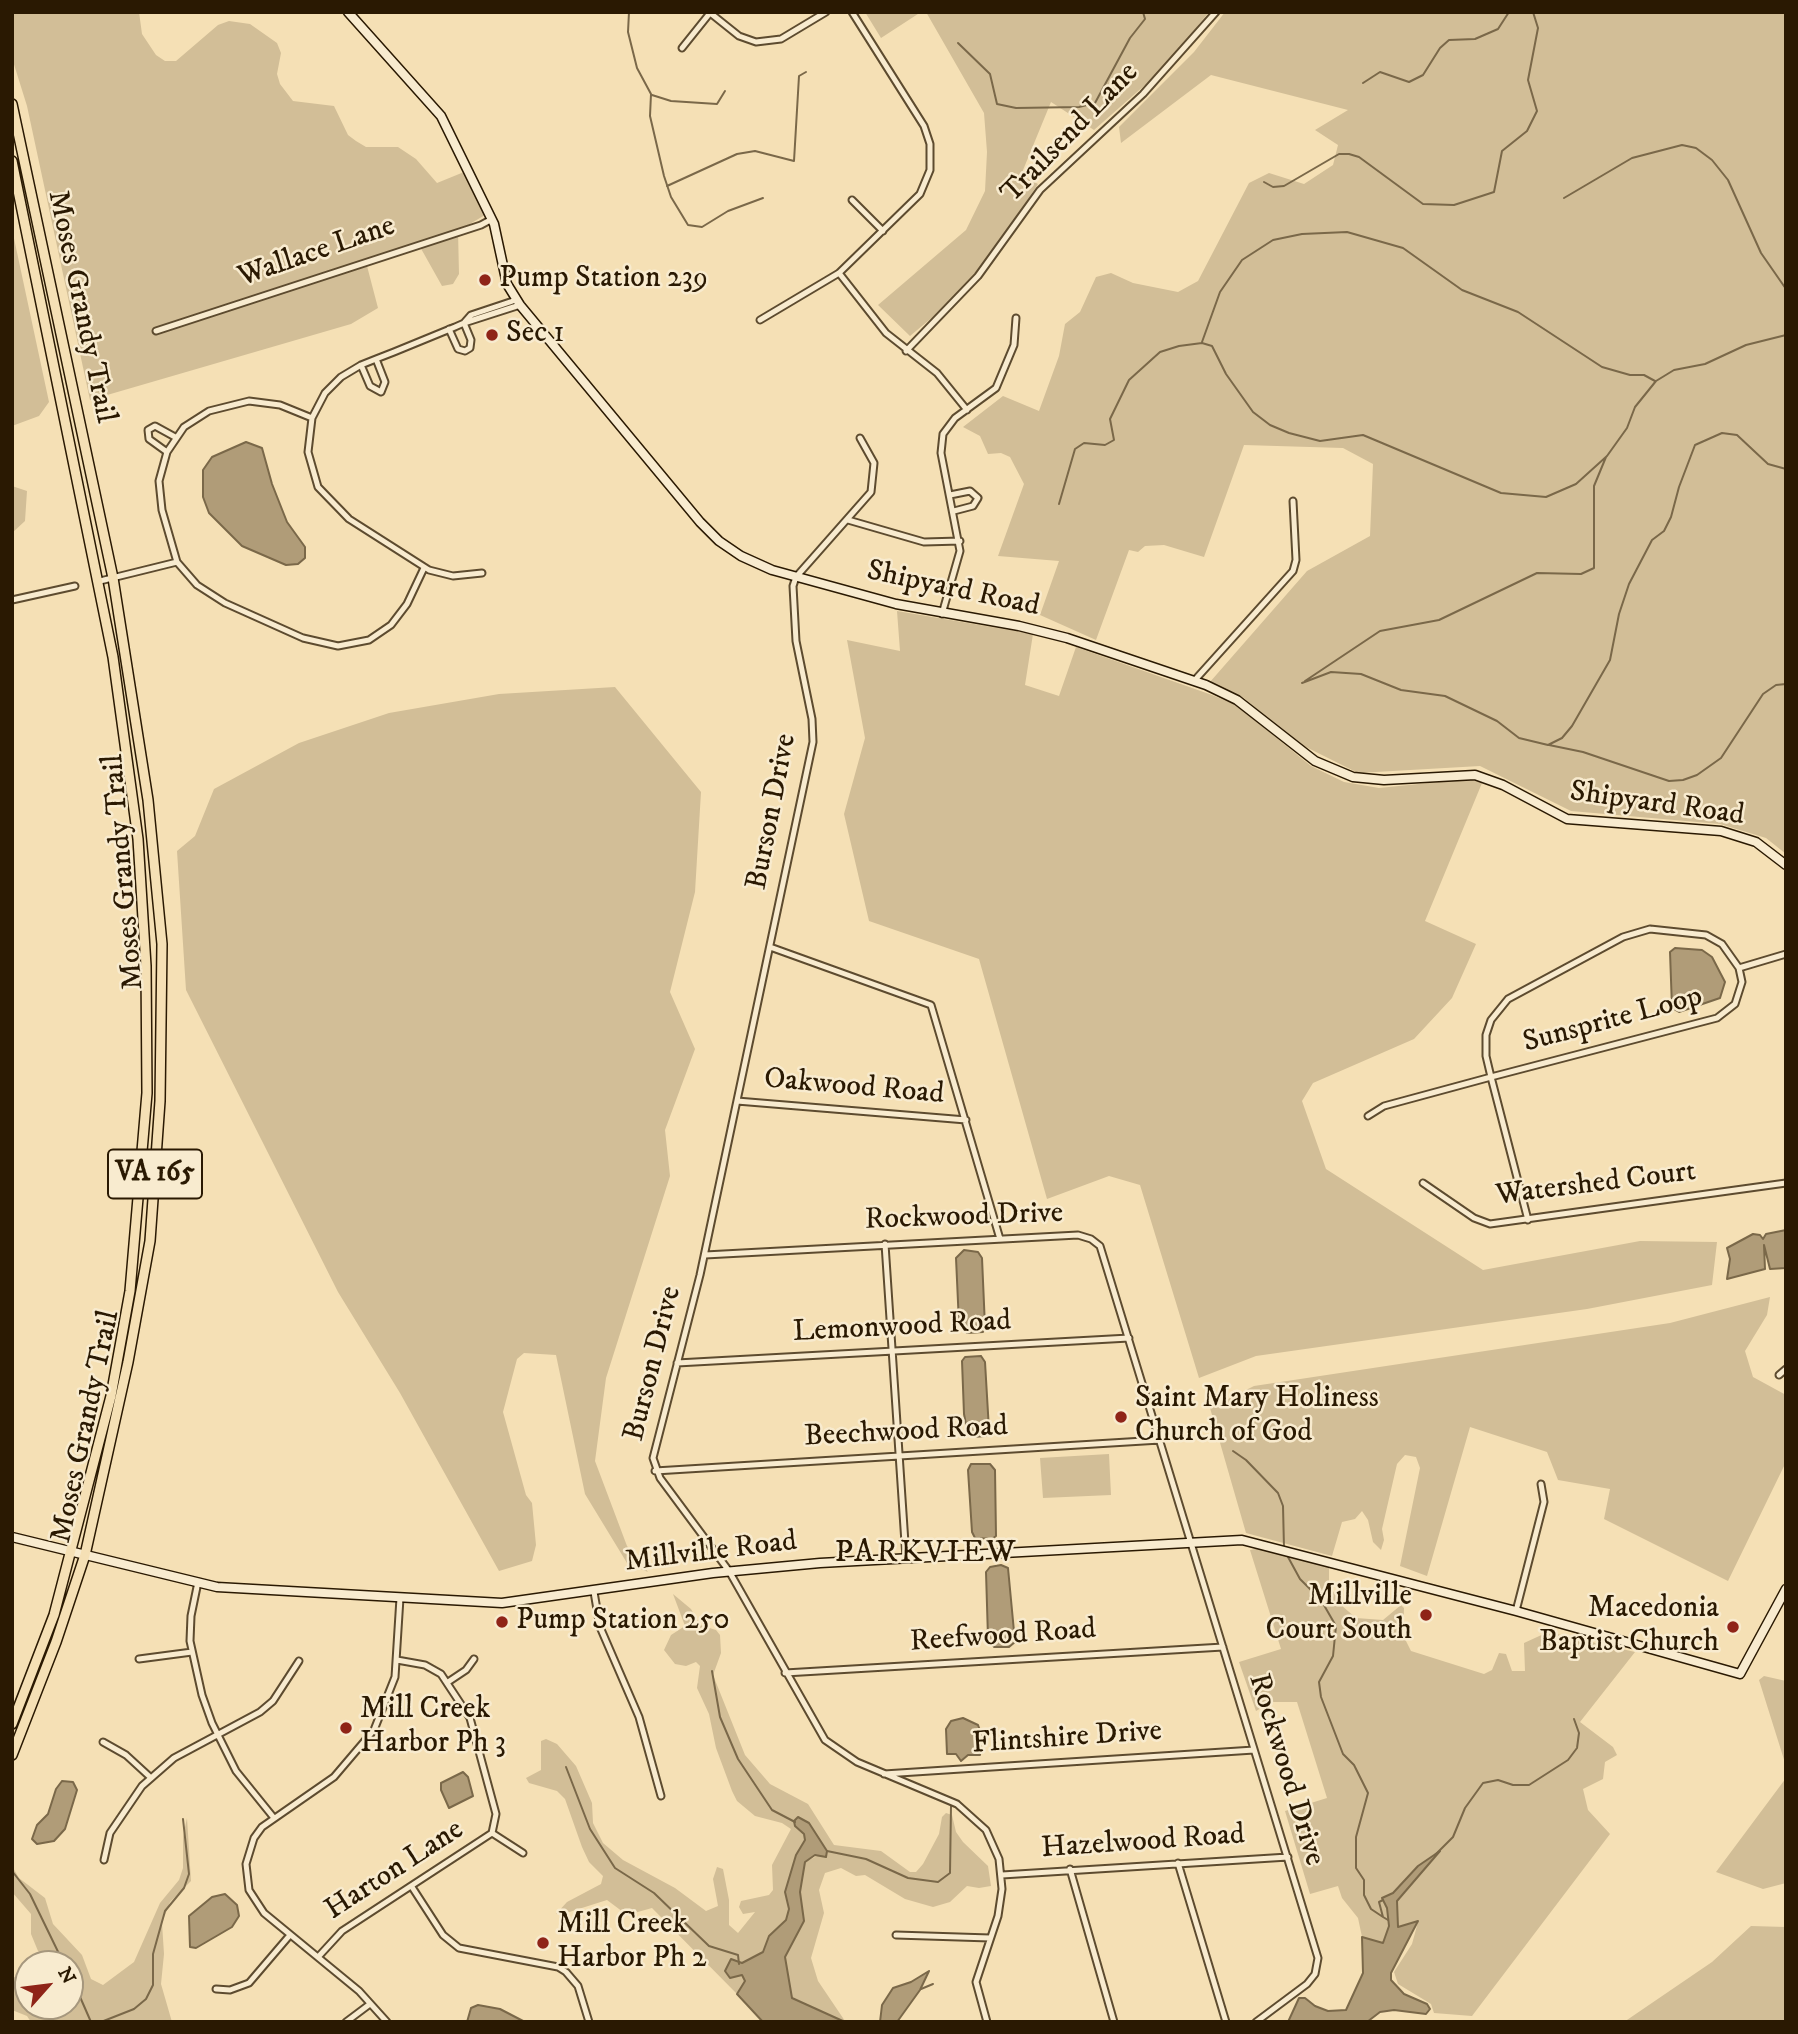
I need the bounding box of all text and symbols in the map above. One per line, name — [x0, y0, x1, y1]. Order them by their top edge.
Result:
street label: Trailsend Lane — [995, 56, 1147, 212]
street label: Moses Grandy Trail — [38, 188, 122, 426]
street label: Wallace Lane — [234, 209, 400, 297]
place label: Pump Station 239 — [499, 262, 708, 298]
marker: Pump Station 239 — [477, 272, 493, 288]
place label: Sec 1 — [506, 317, 565, 353]
marker: Sec 1 — [484, 327, 500, 343]
street label: Shipyard Road — [863, 554, 1043, 626]
street label: Burson Drive — [740, 731, 806, 893]
street label: Moses Grandy Trail — [97, 753, 153, 991]
street label: Shipyard Road — [1567, 775, 1747, 835]
street label: Sunsprite Loop — [1519, 980, 1707, 1062]
street label: Oakwood Road — [762, 1062, 946, 1114]
road number: VA 165 — [108, 1150, 202, 1198]
street label: Watershed Court — [1494, 1155, 1698, 1215]
street label: Rockwood Drive — [864, 1197, 1064, 1239]
street label: Burson Drive — [617, 1283, 691, 1445]
street label: Lemonwood Road — [792, 1304, 1012, 1352]
street label: Moses Grandy Trail — [45, 1308, 129, 1546]
place label: Saint Mary Holiness Church of God — [1135, 1382, 1379, 1452]
marker: Saint Mary Holiness Church of God — [1113, 1409, 1129, 1425]
street label: Beechwood Road — [803, 1410, 1009, 1456]
street label: Millville Road — [623, 1525, 799, 1581]
district label: PARKVIEW — [835, 1535, 1017, 1573]
place label: Millville Court South — [1266, 1580, 1412, 1650]
place label: Macedonia Baptist Church — [1539, 1592, 1719, 1662]
place label: Pump Station 250 — [516, 1604, 730, 1640]
marker: Millville Court South — [1418, 1607, 1434, 1623]
street label: Reefwood Road — [909, 1613, 1097, 1661]
marker: Pump Station 250 — [494, 1614, 510, 1630]
marker: Macedonia Baptist Church — [1725, 1619, 1741, 1635]
street label: Rockwood Drive — [1239, 1670, 1331, 1870]
place label: Mill Creek Harbor Ph 3 — [360, 1693, 506, 1764]
street label: Flintshire Drive — [971, 1714, 1163, 1764]
marker: Mill Creek Harbor Ph 3 — [338, 1720, 354, 1736]
street label: Harton Lane — [319, 1813, 471, 1929]
street label: Hazelwood Road — [1040, 1818, 1246, 1868]
place label: Mill Creek Harbor Ph 2 — [557, 1908, 707, 1979]
marker: Mill Creek Harbor Ph 2 — [535, 1935, 551, 1951]
north arrow — [14, 1950, 84, 2020]
text: N — [52, 1964, 80, 1988]

